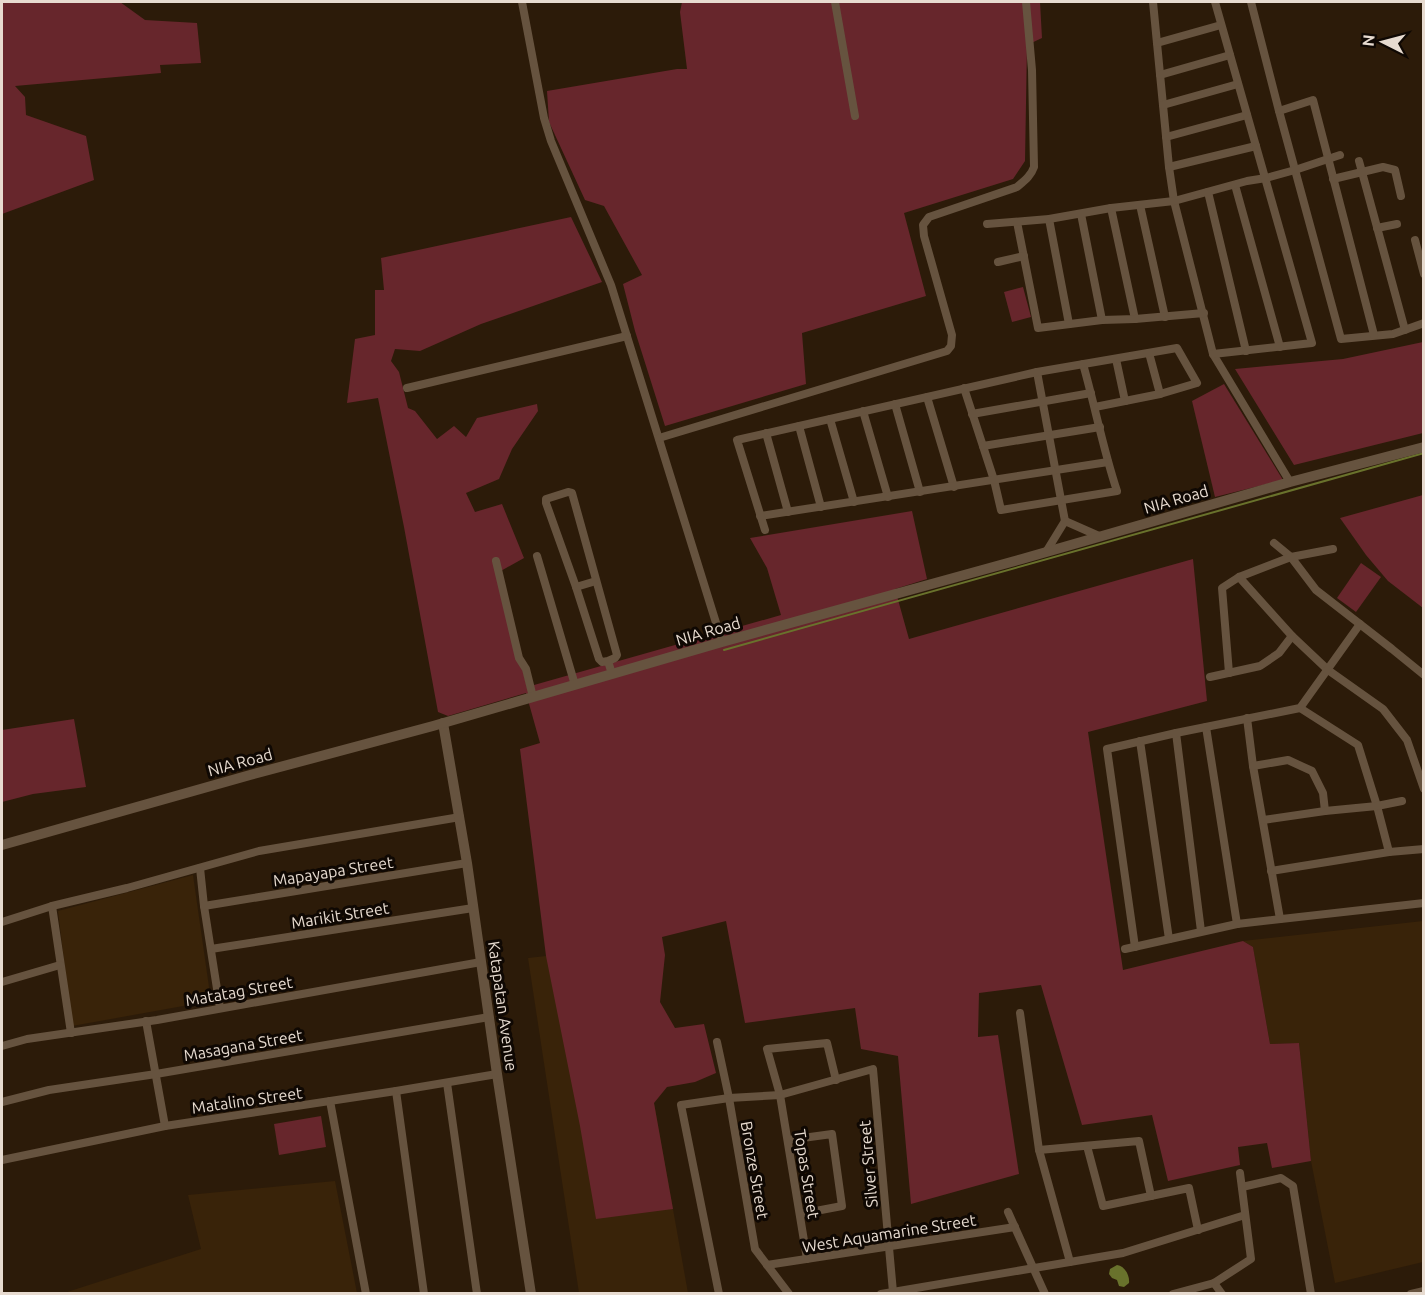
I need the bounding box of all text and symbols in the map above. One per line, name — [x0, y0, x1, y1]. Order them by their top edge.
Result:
north arrow — [1353, 12, 1413, 72]
text: N — [1359, 34, 1378, 47]
street label: NIA Road — [1142, 481, 1210, 517]
street label: NIA Road — [674, 613, 742, 649]
street label: NIA Road — [206, 745, 274, 779]
street label: Mapayapa Street — [272, 852, 395, 889]
street label: Marikit Street — [290, 898, 391, 932]
street label: Katapatan Avenue — [485, 940, 521, 1072]
street label: Matatag Street — [184, 973, 295, 1009]
street label: Masagana Street — [182, 1026, 305, 1064]
street label: Matalino Street — [191, 1083, 304, 1117]
street label: Silver Street — [855, 1119, 881, 1208]
street label: Bronze Street — [738, 1120, 773, 1221]
street label: Topas Street — [791, 1128, 823, 1221]
street label: West Aquamarine Street — [801, 1210, 978, 1256]

